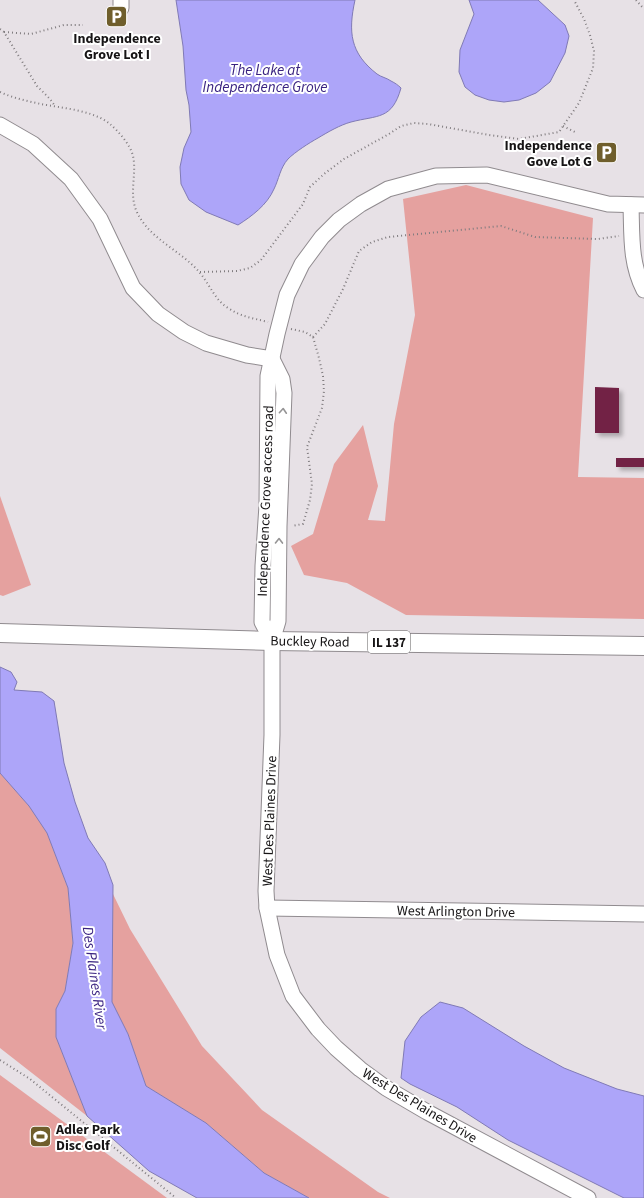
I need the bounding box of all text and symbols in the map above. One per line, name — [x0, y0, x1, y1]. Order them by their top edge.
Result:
parking icon: Independence Grove Lot I — [104, 3, 130, 29]
place label: Independence Grove Lot I — [73, 29, 161, 65]
water label: The Lake at Independence Grove — [203, 60, 327, 98]
place label: Independence Gove Lot G — [505, 136, 592, 172]
parking icon: Independence Gove Lot G — [594, 140, 620, 166]
street label: Independence Grove access road — [253, 405, 279, 597]
one-way arrow — [279, 408, 288, 414]
one-way arrow — [274, 537, 283, 544]
street label: Buckley Road — [270, 631, 350, 653]
road number: IL 137 — [368, 631, 410, 653]
street label: West Des Plaines Drive — [258, 755, 282, 887]
street label: West Arlington Drive — [397, 901, 515, 923]
water label: Des Plaines River — [77, 925, 112, 1032]
street label: West Des Plaines Drive — [358, 1064, 481, 1148]
place label: Adler Park Disc Golf — [55, 1120, 120, 1156]
sports icon: Adler Park Disc Golf — [28, 1124, 54, 1150]

